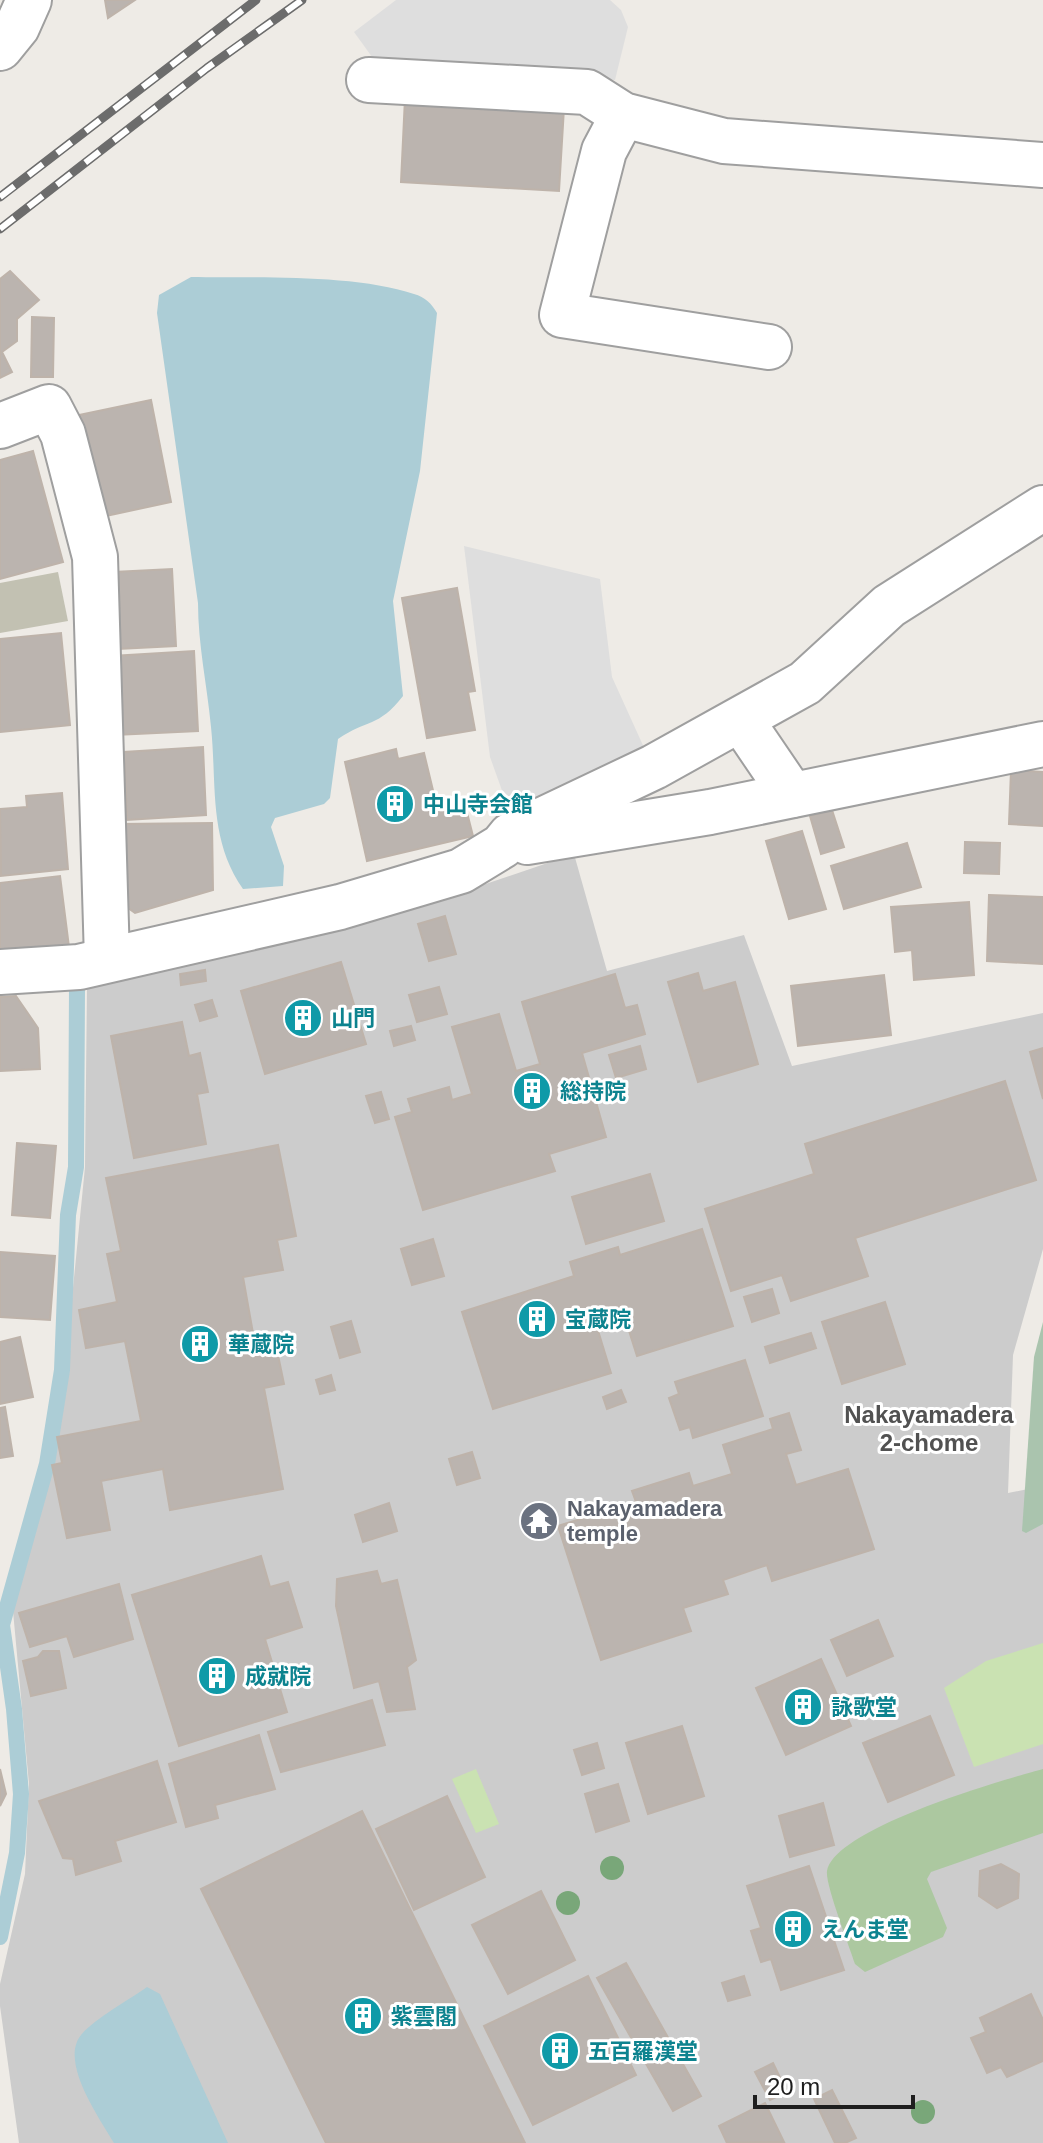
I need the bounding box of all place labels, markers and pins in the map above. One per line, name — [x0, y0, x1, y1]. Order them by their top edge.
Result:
building icon: 中山寺会館 — [374, 783, 416, 825]
place label: 中山寺会館 — [423, 792, 533, 817]
building icon: 山門 — [282, 997, 324, 1039]
place label: 山門 — [331, 1006, 375, 1031]
building icon: 総持院 — [511, 1070, 553, 1112]
place label: 総持院 — [560, 1079, 626, 1104]
building icon: 宝蔵院 — [516, 1298, 558, 1340]
place label: 宝蔵院 — [565, 1307, 631, 1332]
building icon: 華蔵院 — [179, 1323, 221, 1365]
place label: 華蔵院 — [228, 1332, 294, 1357]
place label: Nakayamadera temple — [567, 1496, 723, 1546]
temple icon: Nakayamadera temple — [518, 1500, 560, 1542]
building icon: 成就院 — [196, 1655, 238, 1697]
place label: 成就院 — [245, 1664, 311, 1689]
building icon: 詠歌堂 — [782, 1686, 824, 1728]
place label: 詠歌堂 — [831, 1695, 897, 1720]
building icon: えんま堂 — [772, 1908, 814, 1950]
place label: えんま堂 — [821, 1917, 909, 1942]
building icon: 紫雲閣 — [342, 1995, 384, 2037]
place label: 紫雲閣 — [391, 2004, 457, 2029]
building icon: 五百羅漢堂 — [539, 2030, 581, 2072]
place label: 五百羅漢堂 — [588, 2039, 698, 2064]

